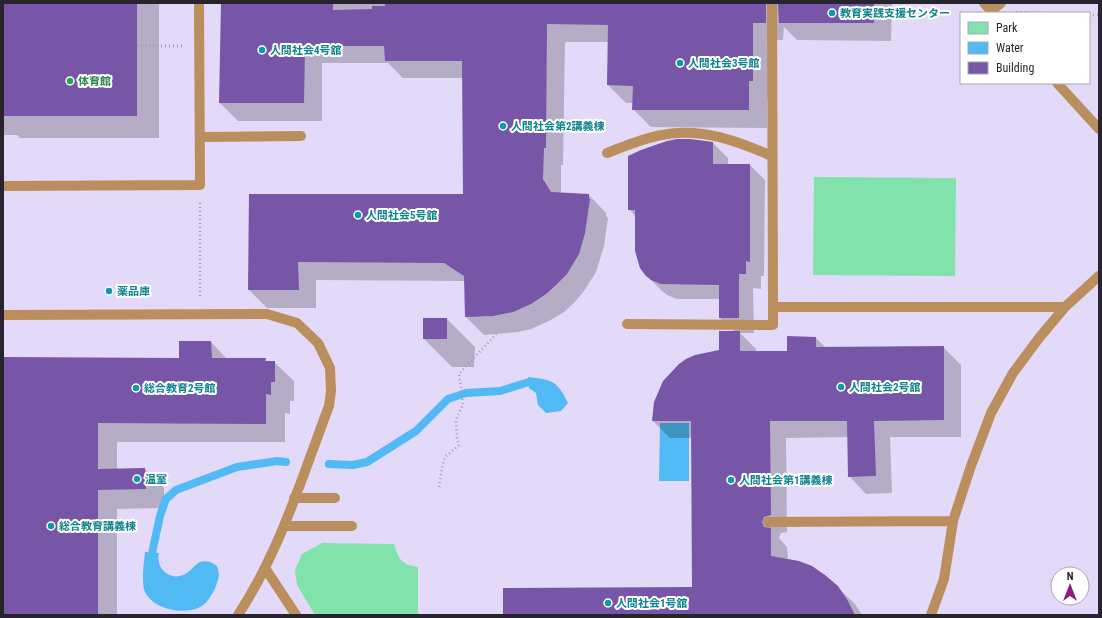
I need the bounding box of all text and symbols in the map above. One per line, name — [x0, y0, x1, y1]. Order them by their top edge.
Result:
place label: 教育実践支援センター — [840, 7, 950, 20]
marker: 教育実践支援センター — [827, 8, 837, 18]
legend — [960, 12, 1090, 84]
text: Park — [996, 21, 1018, 35]
text: Water — [996, 41, 1024, 55]
place label: 人間社会4号舘 — [270, 44, 342, 57]
marker: 人間社会4号舘 — [257, 45, 267, 55]
place label: 人間社会3号館 — [688, 57, 760, 70]
marker: 人間社会3号館 — [675, 58, 685, 68]
text: Building — [996, 61, 1034, 75]
place label: 体育館 — [78, 75, 111, 88]
marker: 体育館 — [65, 76, 75, 86]
place label: 人間社会第2講義棟 — [511, 120, 605, 133]
marker: 人間社会第2講義棟 — [498, 121, 508, 131]
place label: 人間社会5号舘 — [366, 209, 438, 222]
marker: 人間社会5号舘 — [353, 210, 363, 220]
place label: 薬品庫 — [117, 285, 150, 298]
marker: 薬品庫 — [104, 286, 114, 296]
place label: 人間社会2号舘 — [849, 381, 921, 394]
place label: 総合教育2号館 — [144, 382, 216, 395]
marker: 人間社会2号舘 — [836, 382, 846, 392]
marker: 総合教育2号館 — [131, 383, 141, 393]
place label: 温室 — [145, 473, 167, 486]
marker: 温室 — [132, 474, 142, 484]
place label: 人間社会第1講義棟 — [739, 474, 833, 487]
marker: 人間社会第1講義棟 — [726, 475, 736, 485]
place label: 総合教育講義棟 — [59, 520, 136, 533]
marker: 総合教育講義棟 — [46, 521, 56, 531]
north arrow — [1050, 566, 1090, 606]
text: N — [1067, 570, 1074, 583]
place label: 人間社会1号舘 — [616, 597, 688, 610]
marker: 人間社会1号舘 — [603, 598, 613, 608]

